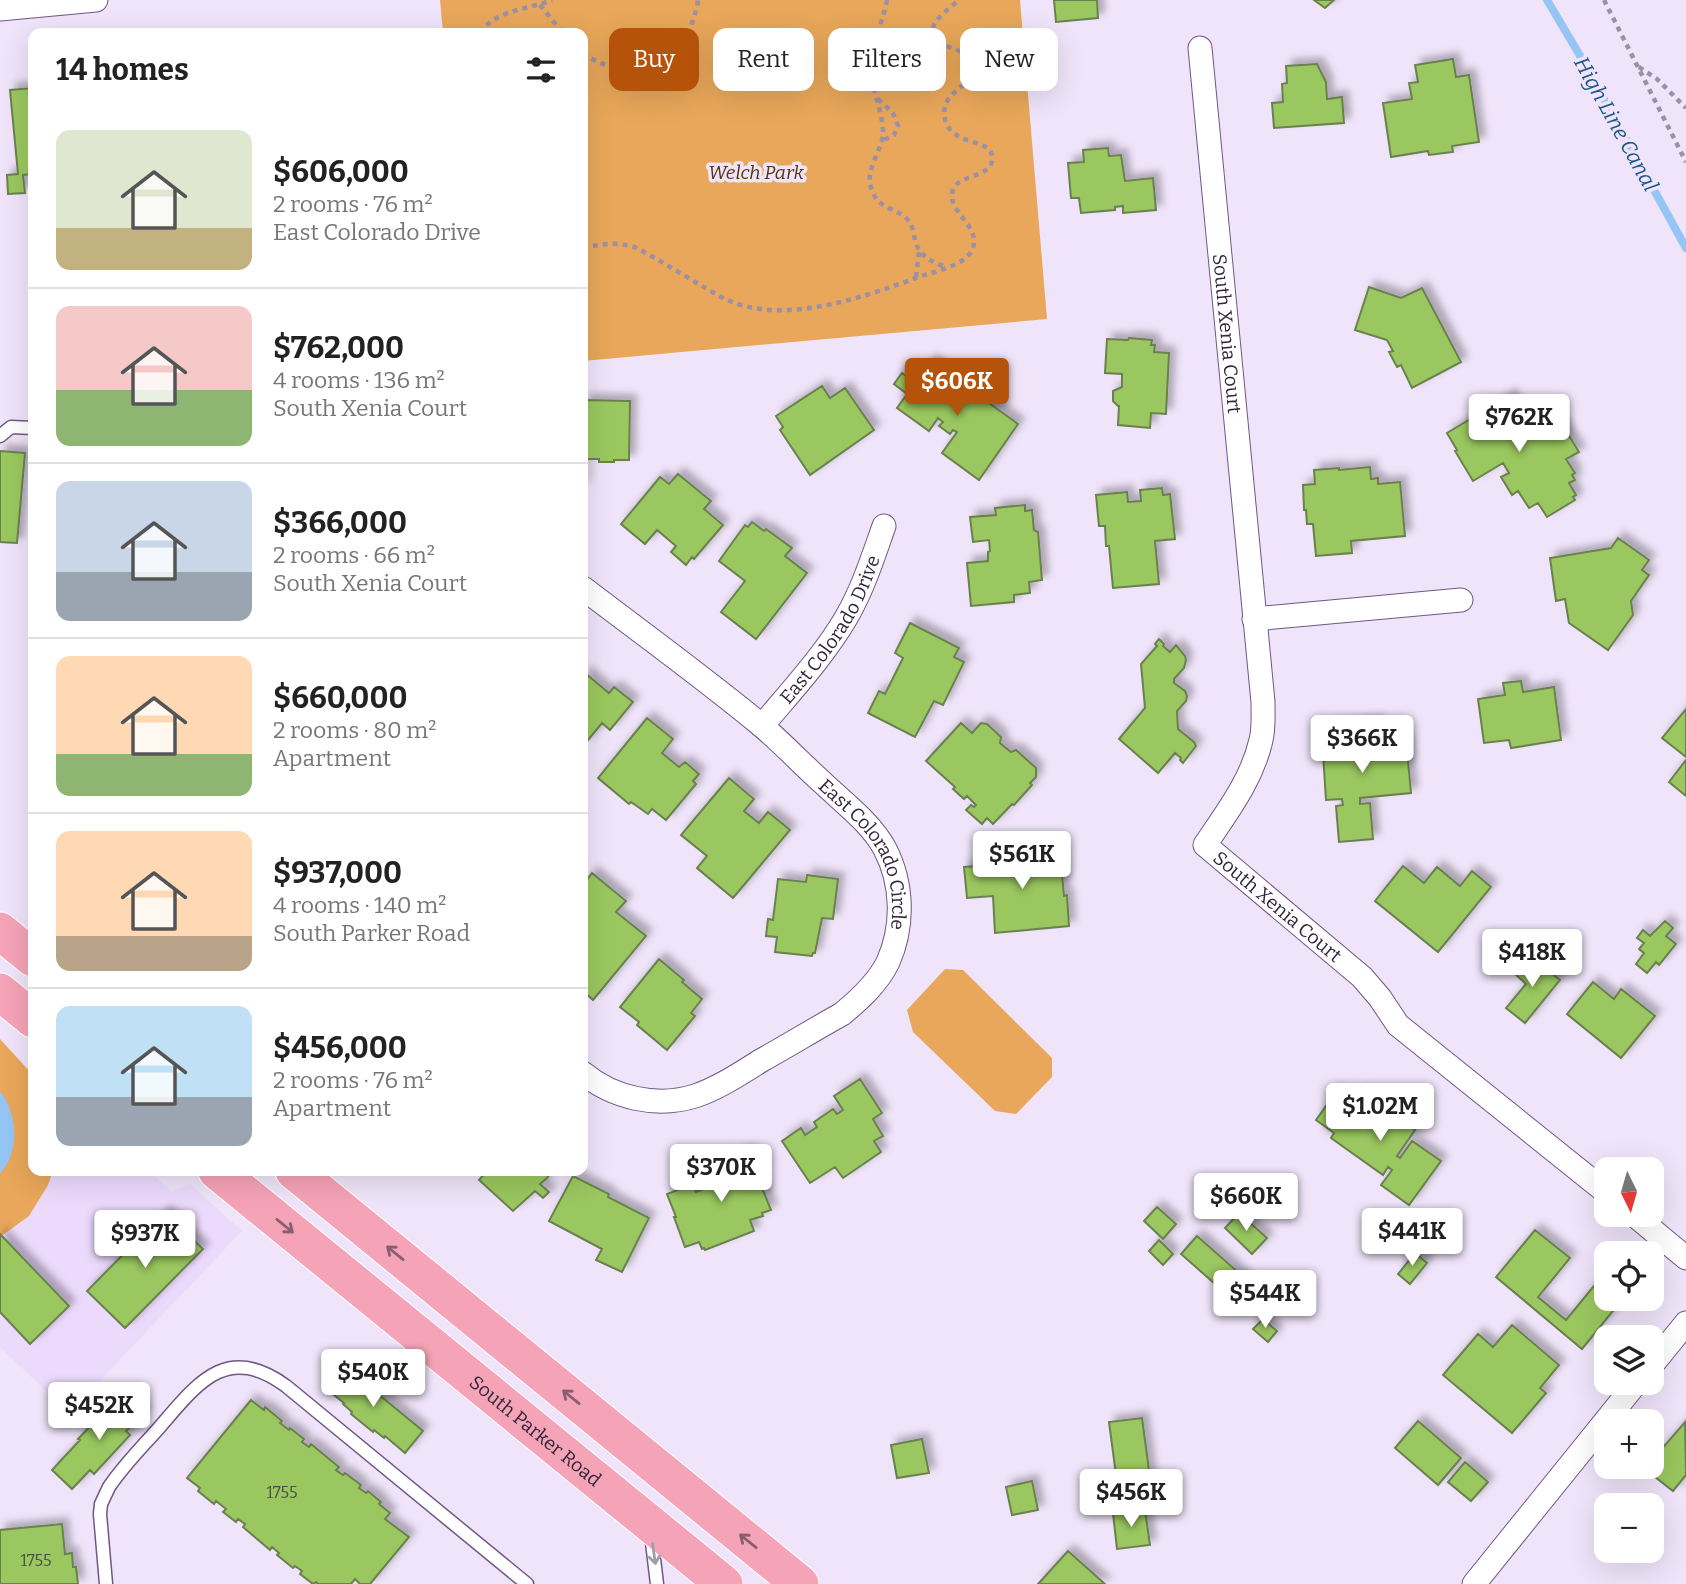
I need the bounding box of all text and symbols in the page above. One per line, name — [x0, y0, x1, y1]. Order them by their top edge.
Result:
chip: Buy — [609, 28, 699, 91]
chip: Rent — [713, 28, 814, 91]
chip: Filters — [828, 28, 946, 91]
chip: New — [960, 28, 1058, 91]
icon: filters — [522, 51, 560, 89]
text: 14 homes — [56, 52, 189, 88]
water label: High Line Canal — [1568, 52, 1664, 196]
text: $606,000 — [273, 154, 409, 190]
icon: home — [112, 158, 196, 242]
park label: Welch Park — [708, 161, 805, 184]
text: 2 rooms · 76 m² — [273, 190, 433, 218]
text: East Colorado Drive — [273, 218, 481, 246]
street label: South Xenia Court — [1208, 253, 1247, 415]
text: $762,000 — [273, 330, 404, 366]
icon: home — [112, 334, 196, 418]
pin: $606K — [908, 358, 1006, 418]
text: 4 rooms · 136 m² — [273, 366, 445, 394]
text: $606K — [921, 367, 993, 395]
text: South Xenia Court — [273, 394, 467, 422]
pin: $762K — [1470, 394, 1568, 454]
text: $762K — [1485, 403, 1553, 431]
text: $366,000 — [273, 505, 407, 541]
icon: home — [112, 509, 196, 593]
text: 2 rooms · 66 m² — [273, 541, 435, 569]
street label: East Colorado Drive — [775, 552, 884, 708]
text: South Xenia Court — [273, 569, 467, 597]
text: $660,000 — [273, 680, 408, 716]
icon: home — [112, 684, 196, 768]
text: 2 rooms · 80 m² — [273, 716, 436, 744]
pin: $366K — [1313, 716, 1411, 775]
text: $366K — [1327, 724, 1397, 752]
text: Apartment — [273, 744, 391, 772]
street label: East Colorado Circle — [814, 774, 911, 931]
pin: $561K — [973, 832, 1071, 891]
text: $561K — [989, 840, 1055, 868]
street label: South Xenia Court — [1209, 846, 1347, 967]
text: $937,000 — [273, 855, 402, 891]
icon: home — [112, 859, 196, 943]
text: 4 rooms · 140 m² — [273, 891, 446, 919]
text: South Parker Road — [273, 919, 470, 947]
pin: $418K — [1483, 930, 1581, 989]
text: $418K — [1498, 938, 1566, 966]
text: $456,000 — [273, 1030, 407, 1066]
icon: home — [112, 1034, 196, 1118]
text: 2 rooms · 76 m² — [273, 1066, 433, 1094]
pin: $1.02M — [1323, 1084, 1437, 1143]
text: $1.02M — [1342, 1092, 1418, 1120]
text: Apartment — [273, 1094, 391, 1122]
pin: $370K — [672, 1144, 770, 1204]
text: $370K — [686, 1153, 756, 1181]
north arrow — [1594, 1157, 1664, 1227]
map controls — [1594, 1157, 1664, 1563]
pin: $660K — [1197, 1174, 1295, 1233]
text: $660K — [1210, 1182, 1282, 1210]
pin: $441K — [1363, 1208, 1461, 1268]
pin: $937K — [96, 1210, 194, 1270]
text: $441K — [1378, 1217, 1446, 1245]
one-way arrow — [276, 1218, 294, 1234]
text: $937K — [110, 1219, 180, 1247]
button: locate — [1594, 1241, 1664, 1311]
one-way arrow — [386, 1246, 404, 1261]
pin: $544K — [1216, 1270, 1314, 1330]
text: $544K — [1229, 1279, 1301, 1307]
button: layers — [1594, 1325, 1664, 1395]
pin: $540K — [324, 1350, 422, 1409]
text: $540K — [337, 1358, 409, 1386]
street label: South Parker Road — [465, 1370, 606, 1491]
pin: $452K — [50, 1382, 148, 1442]
one-way arrow — [563, 1389, 581, 1405]
text: $452K — [64, 1391, 134, 1419]
button: + — [1594, 1409, 1664, 1479]
pin: $456K — [1082, 1470, 1180, 1529]
text: $456K — [1096, 1478, 1166, 1506]
house number: 1755 — [266, 1483, 298, 1502]
button: − — [1594, 1493, 1664, 1563]
one-way arrow — [739, 1533, 757, 1549]
one-way arrow — [648, 1542, 661, 1564]
house number: 1755 — [20, 1551, 52, 1570]

